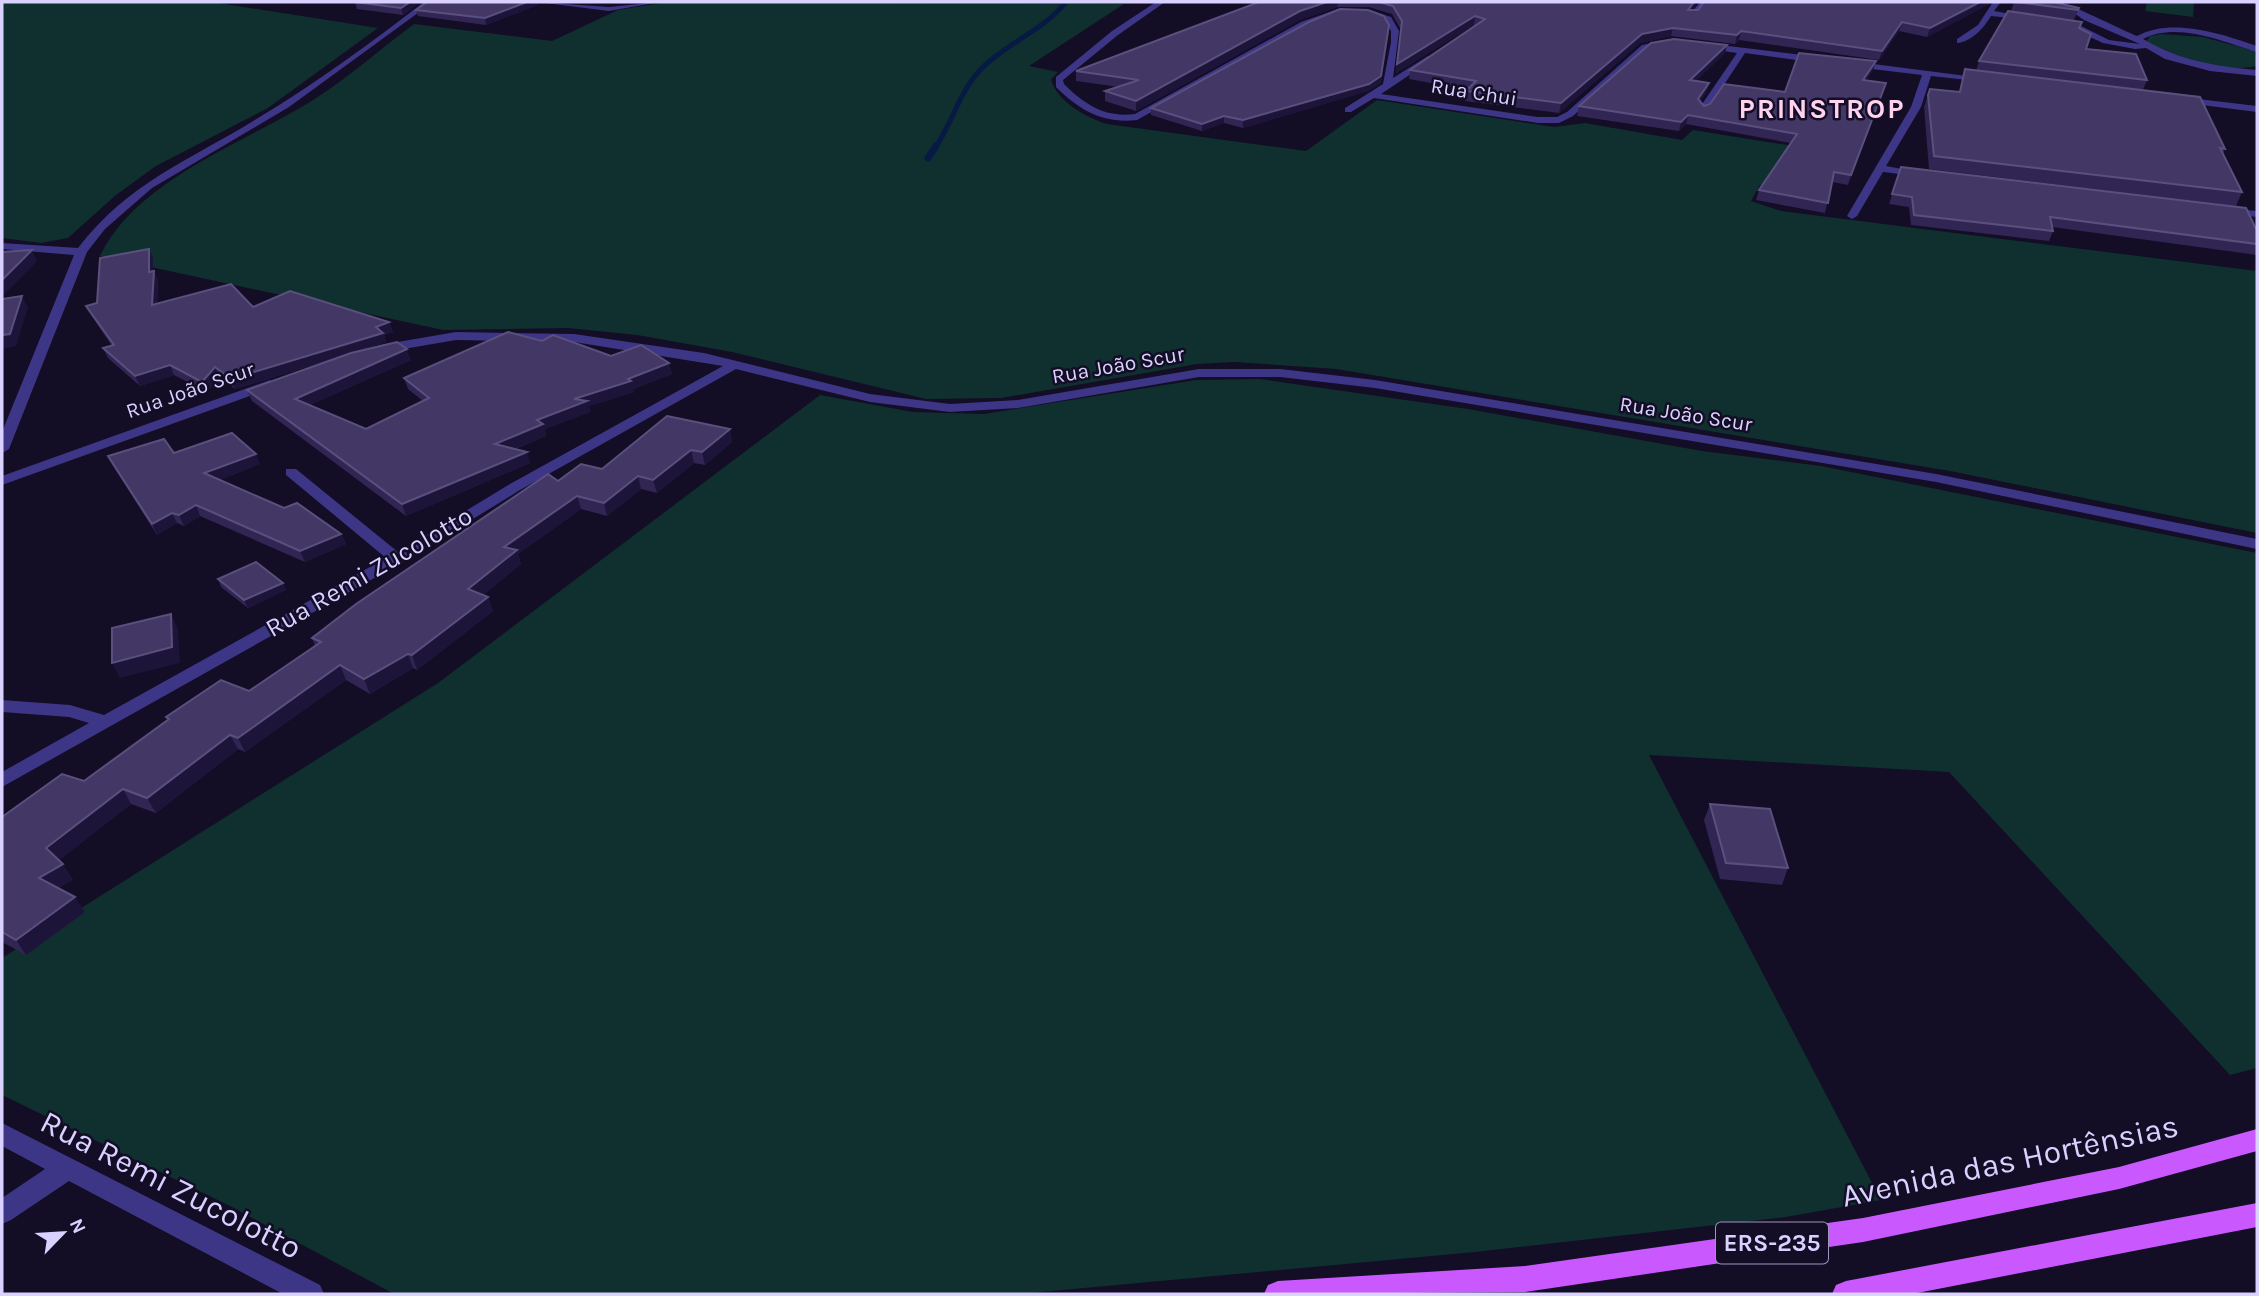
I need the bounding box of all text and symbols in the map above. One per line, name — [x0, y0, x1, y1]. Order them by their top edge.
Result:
street label: Rua Chui — [1429, 73, 1519, 111]
district label: PRINSTROP — [1739, 92, 1906, 125]
street label: Rua João Scur — [1050, 341, 1186, 388]
street label: Rua João Scur — [123, 357, 258, 423]
street label: Rua João Scur — [1618, 392, 1754, 436]
street label: Rua Remi Zucolotto — [260, 500, 478, 644]
street label: Rua Remi Zucolotto — [34, 1103, 308, 1267]
street label: Avenida das Hortênsias — [1838, 1107, 2182, 1215]
north arrow — [28, 1198, 98, 1268]
text: N — [65, 1215, 90, 1237]
road number: ERS-235 — [1716, 1223, 1828, 1264]

